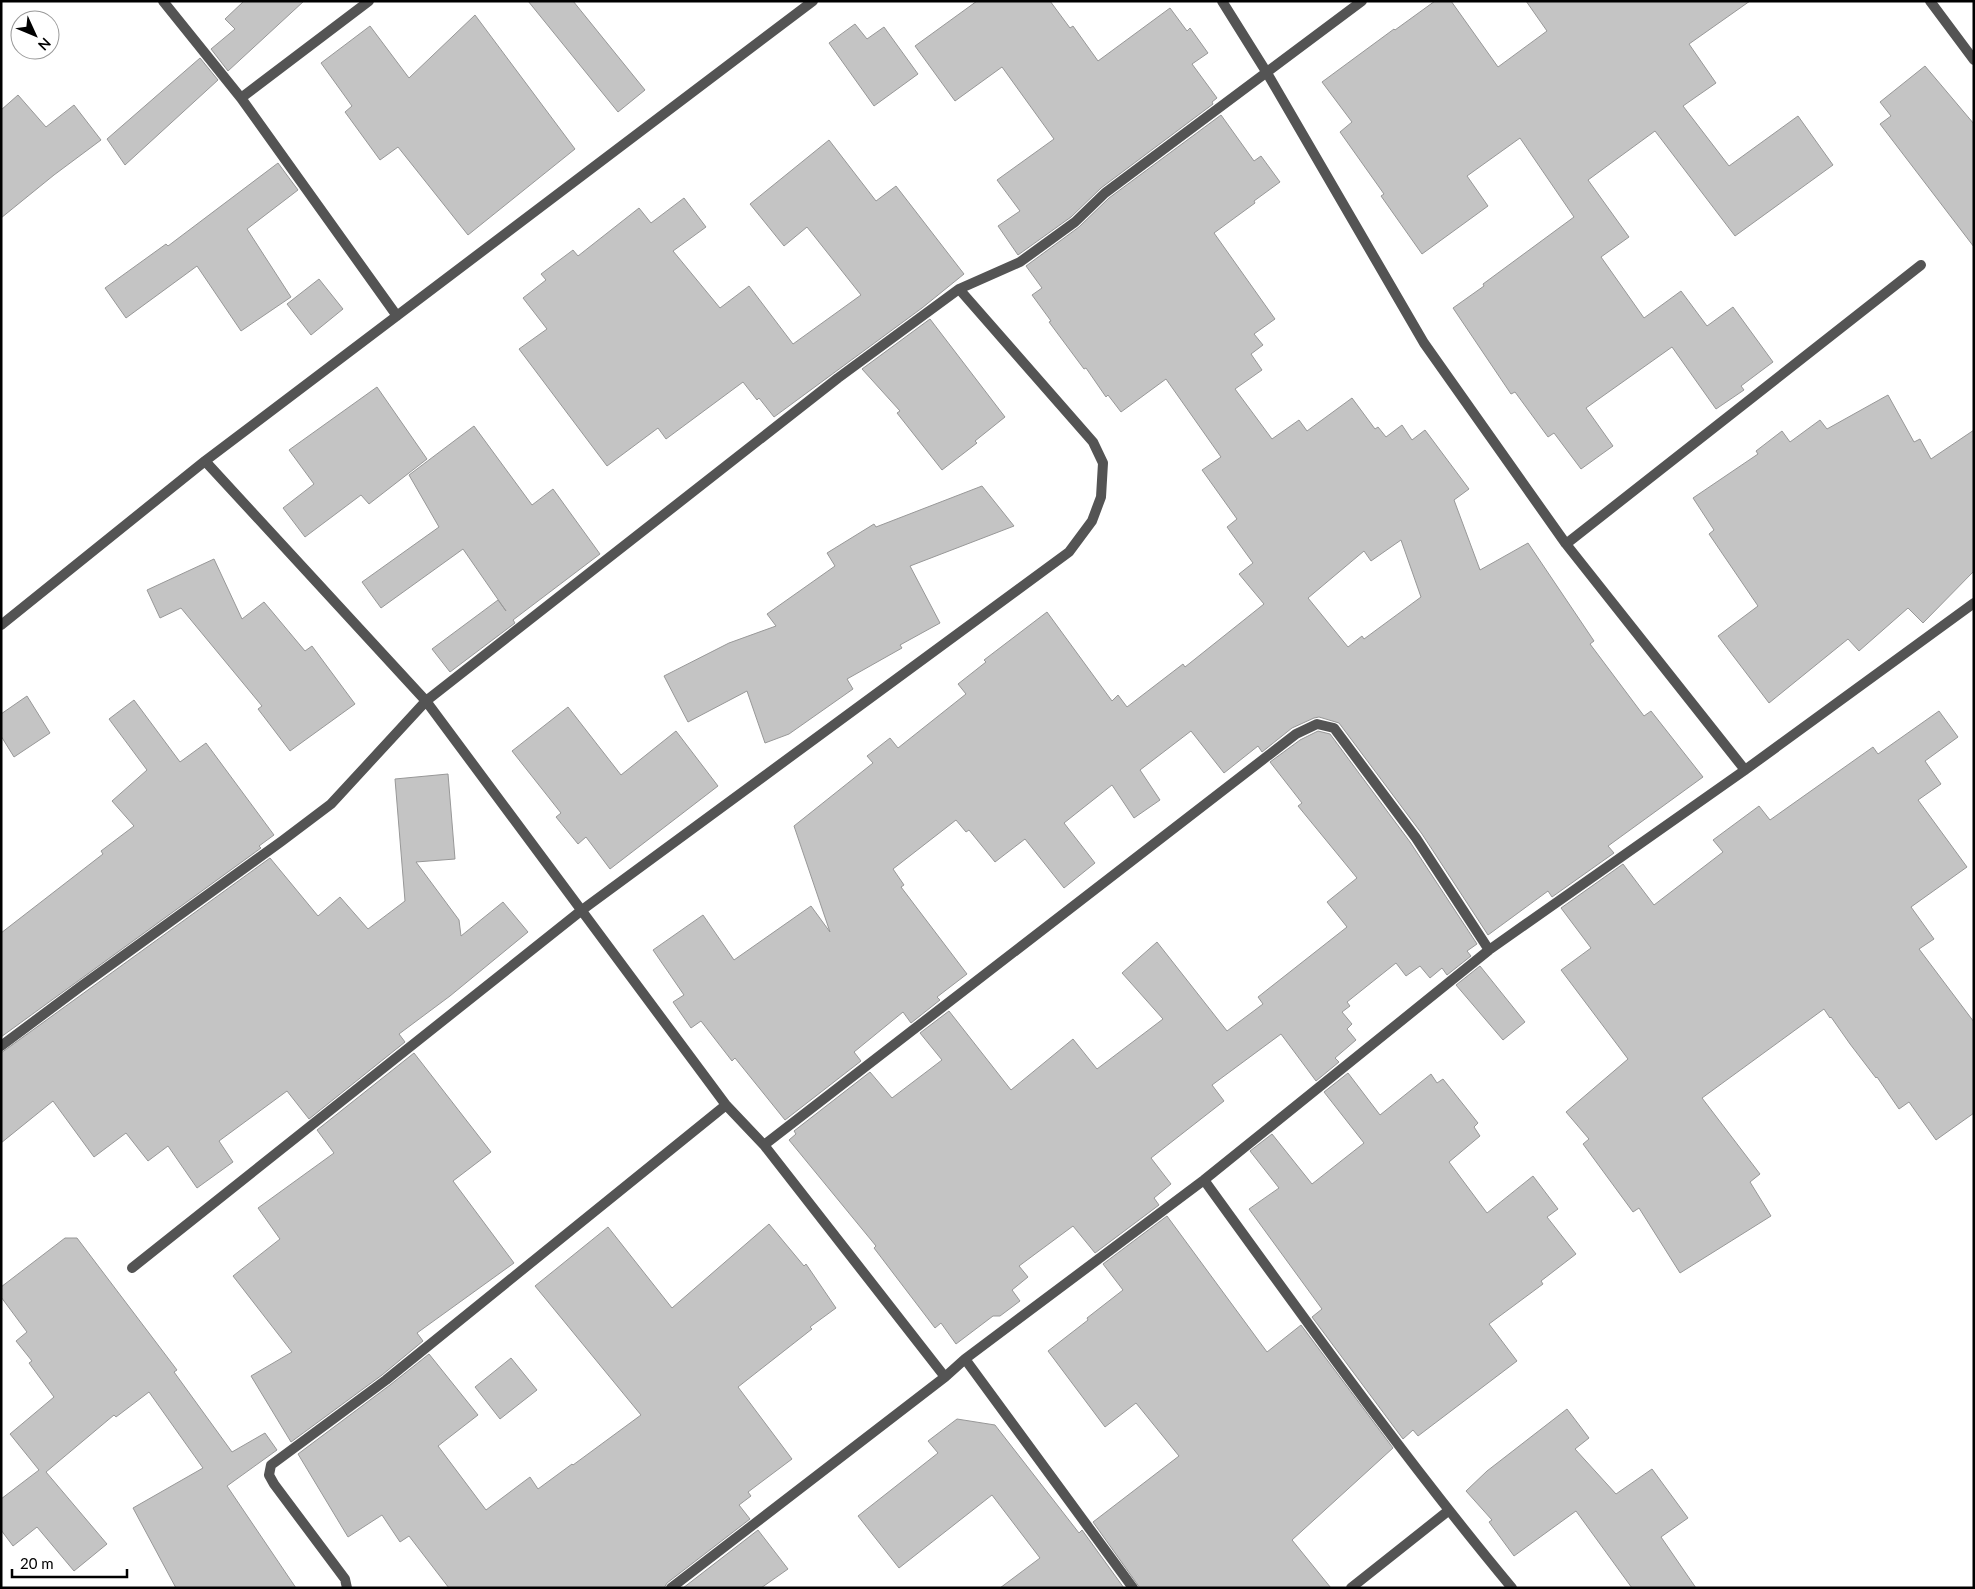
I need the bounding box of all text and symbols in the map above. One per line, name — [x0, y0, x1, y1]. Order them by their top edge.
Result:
north arrow — [10, 10, 60, 60]
text: N — [35, 35, 55, 54]
scale bar — [12, 1546, 128, 1578]
text: 20 m — [20, 1554, 54, 1572]

